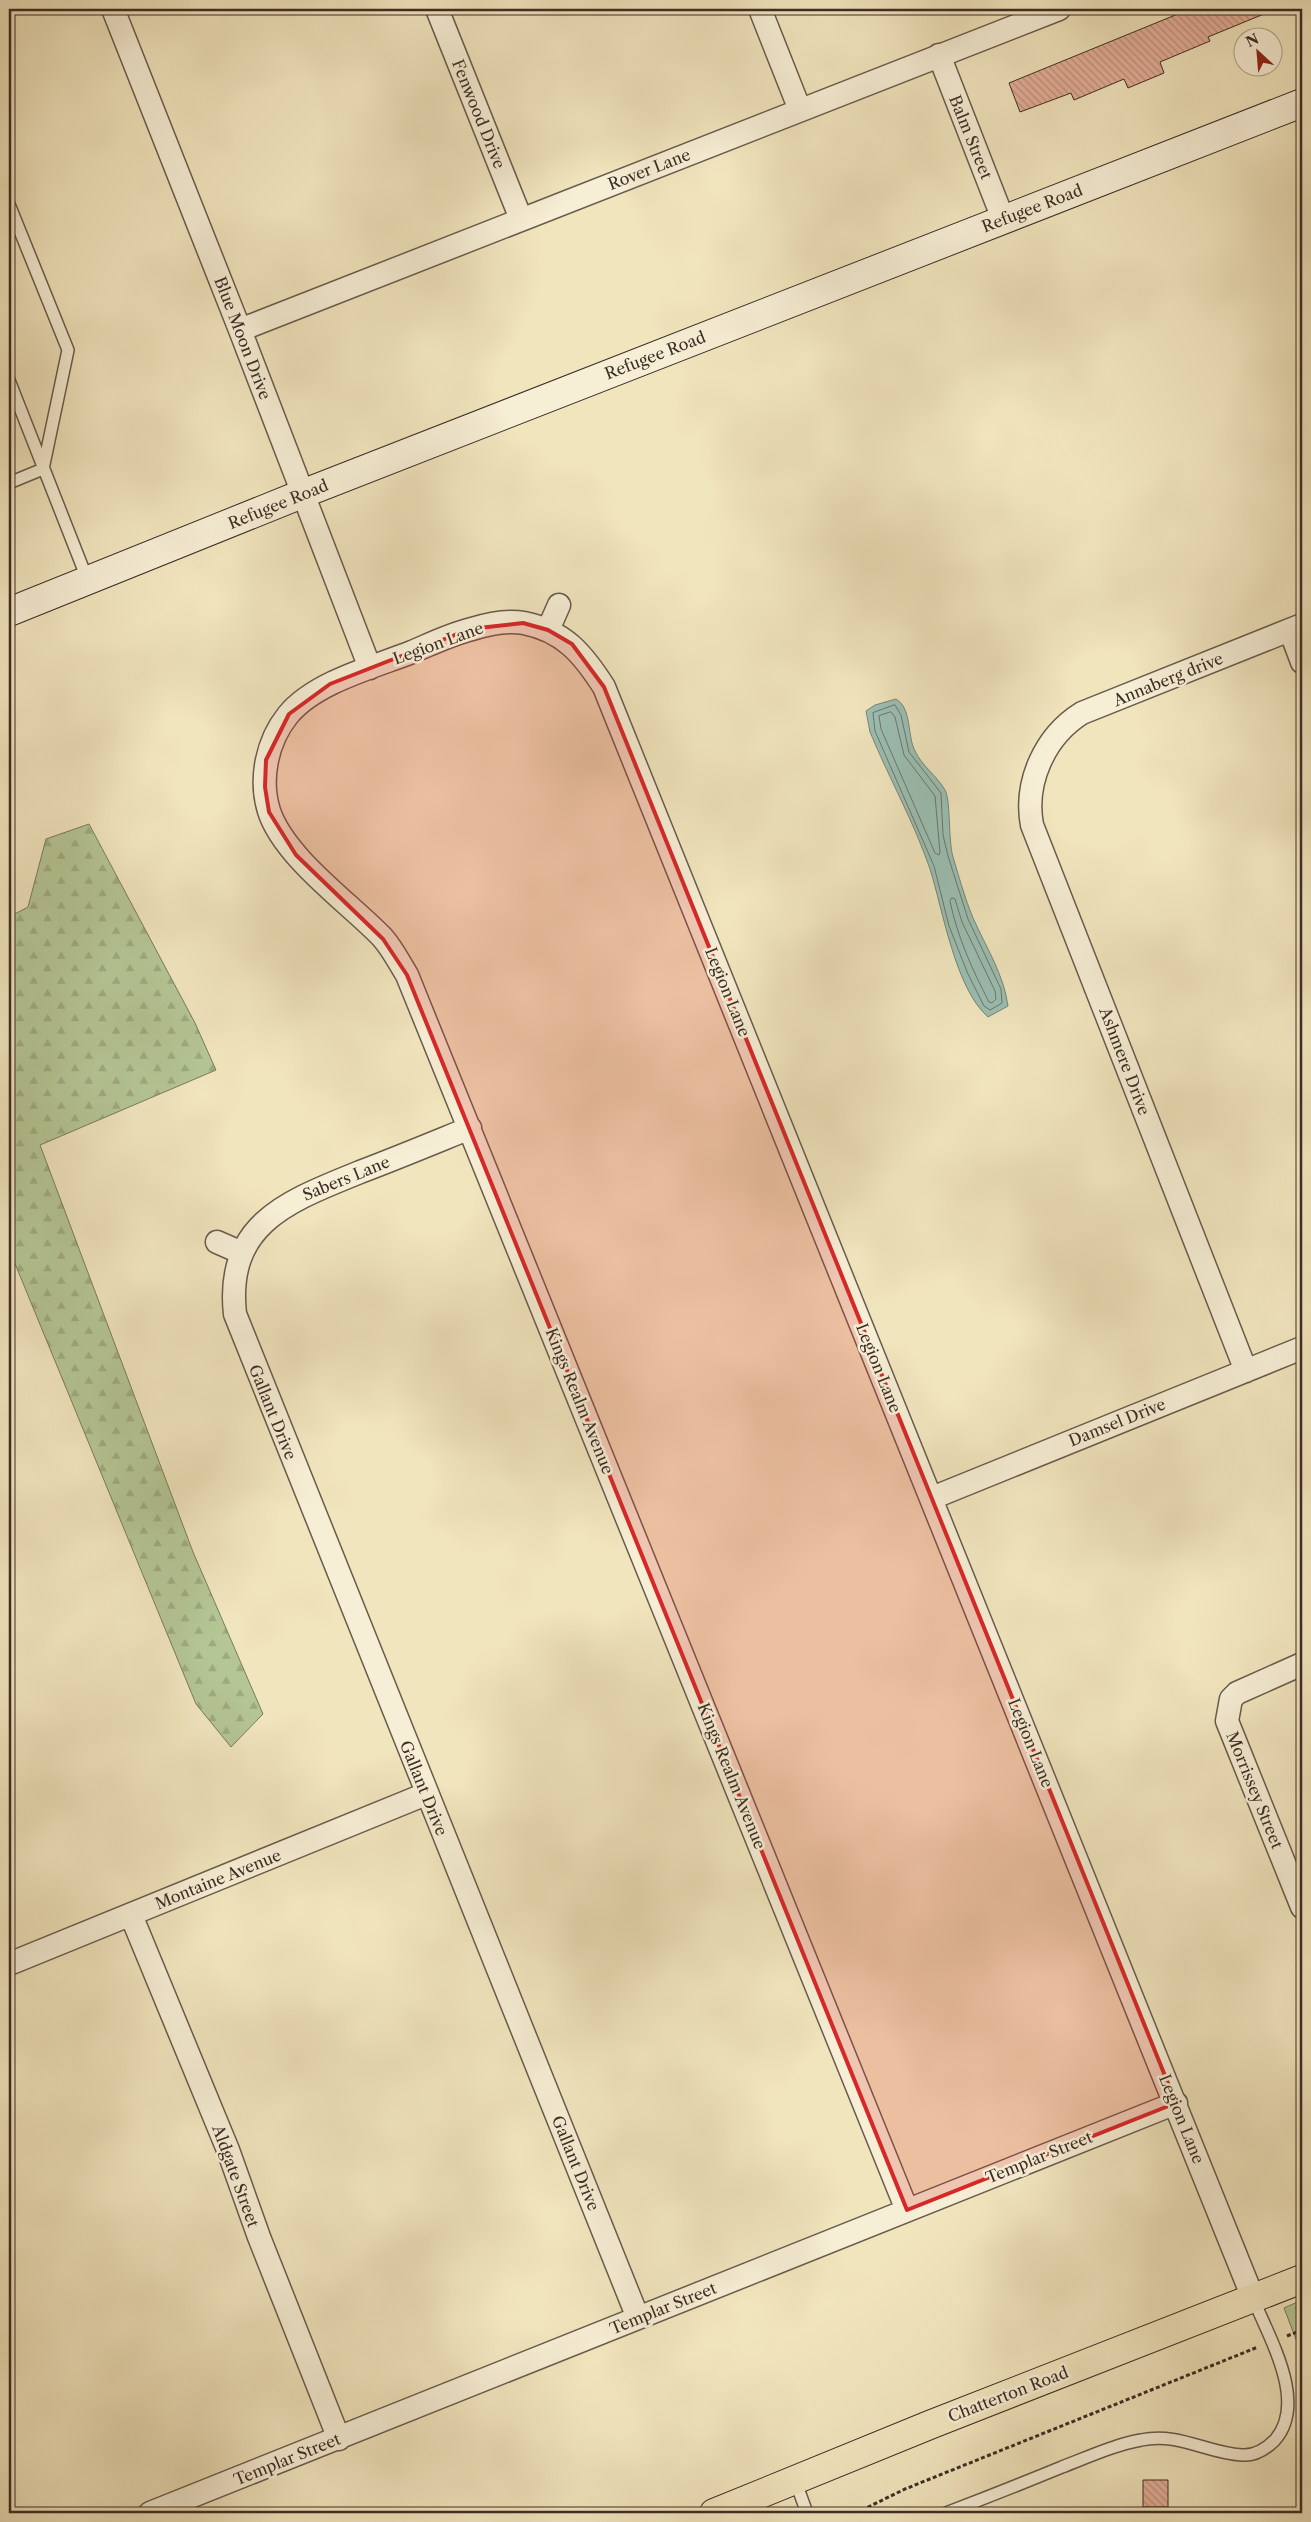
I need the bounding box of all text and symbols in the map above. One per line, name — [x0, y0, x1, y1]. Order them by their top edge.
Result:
north arrow — [1234, 28, 1284, 78]
text: N — [1243, 30, 1262, 51]
street label: Fenwood Drive — [448, 56, 510, 172]
street label: Balm Street — [945, 92, 997, 182]
street label: Rover Lane — [605, 144, 693, 194]
street label: Refugee Road — [979, 180, 1085, 236]
street label: Blue Moon Drive — [210, 274, 276, 402]
street label: Refugee Road — [602, 327, 708, 383]
street label: Refugee Road — [225, 475, 331, 533]
street label: Legion Lane — [390, 617, 486, 669]
street label: Annaberg drive — [1109, 648, 1226, 710]
street label: Legion Lane — [701, 944, 755, 1040]
street label: Ashmere Drive — [1095, 1003, 1155, 1118]
street label: Sabers Lane — [299, 1151, 393, 1205]
street label: Legion Lane — [852, 1320, 906, 1416]
street label: Kings Realm Avenue — [541, 1325, 619, 1477]
street label: Gallant Drive — [245, 1362, 301, 1462]
street label: Damsel Drive — [1066, 1393, 1168, 1451]
street label: Legion Lane — [1004, 1695, 1058, 1791]
street label: Kings Realm Avenue — [693, 1700, 771, 1852]
street label: Morrissey Street — [1222, 1729, 1288, 1852]
street label: Gallant Drive — [396, 1738, 452, 1838]
street label: Montaine Avenue — [152, 1845, 284, 1913]
street label: Legion Lane — [1155, 2071, 1209, 2167]
street label: Gallant Drive — [548, 2113, 604, 2213]
street label: Aldgate Street — [208, 2121, 264, 2230]
street label: Templar Street — [983, 2126, 1096, 2188]
street label: Templar Street — [607, 2277, 720, 2339]
street label: Chatterton Road — [945, 2362, 1071, 2426]
street label: Templar Street — [231, 2428, 344, 2490]

